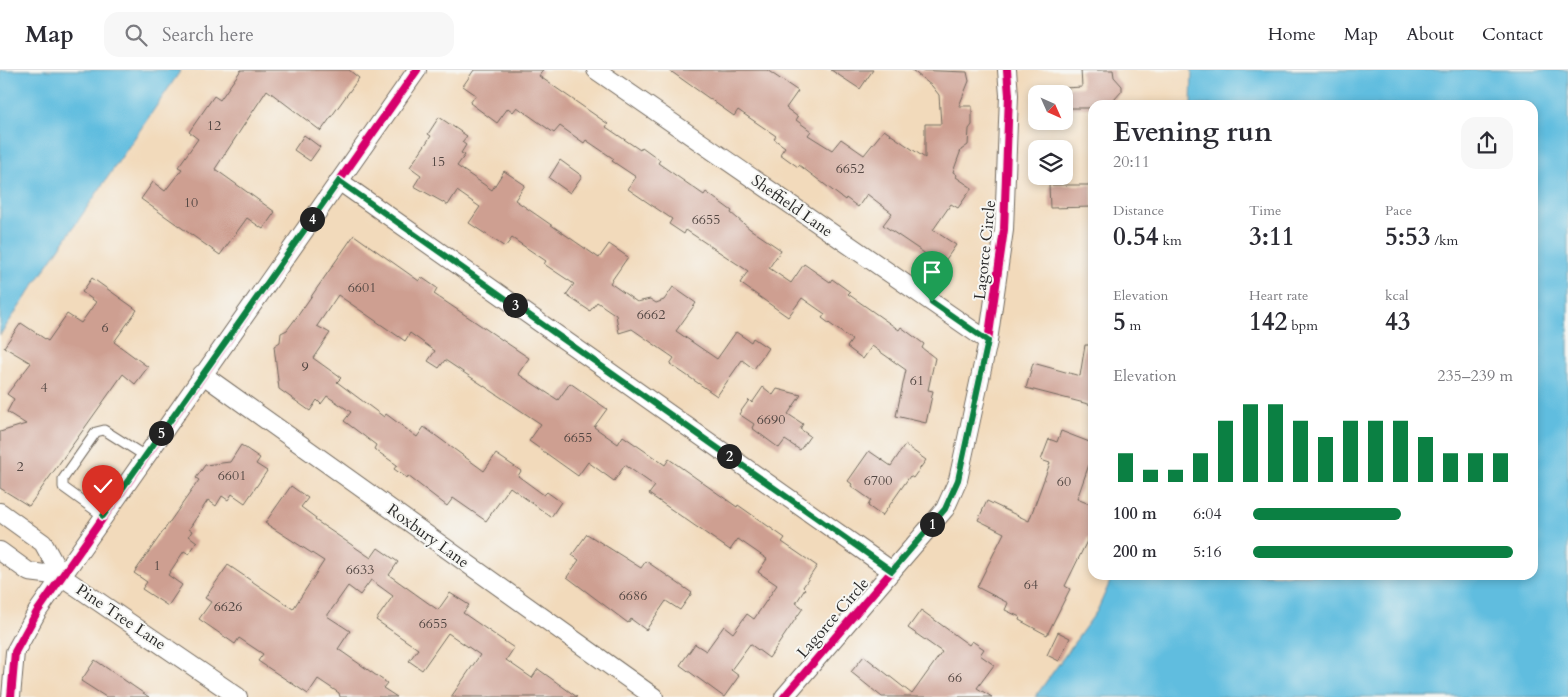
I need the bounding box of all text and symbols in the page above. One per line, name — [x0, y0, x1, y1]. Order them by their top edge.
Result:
search box — [104, 12, 454, 57]
text: Map — [25, 18, 74, 51]
icon: search — [122, 21, 150, 49]
text: Search here — [162, 22, 254, 48]
text: Home — [1268, 22, 1316, 47]
text: Map — [1344, 22, 1378, 47]
text: About — [1406, 22, 1454, 47]
text: Contact — [1482, 22, 1543, 47]
north arrow — [1028, 85, 1072, 130]
map controls — [1028, 85, 1073, 185]
text: Evening run — [1113, 113, 1272, 151]
house number: 12 — [207, 116, 221, 135]
button: share — [1461, 117, 1513, 169]
button: layers — [1028, 140, 1073, 185]
text: 20:11 — [1113, 151, 1150, 173]
house number: 15 — [431, 152, 445, 171]
house number: 6652 — [836, 159, 864, 178]
street label: Sheffield Lane — [747, 170, 837, 242]
house number: 10 — [184, 193, 198, 212]
street label: Lagorce Circle — [969, 199, 1001, 301]
text: Distance — [1113, 201, 1164, 220]
text: Time — [1249, 201, 1281, 220]
text: Pace — [1385, 201, 1412, 220]
pin: 4 — [300, 206, 324, 232]
text: 4 — [309, 210, 316, 229]
house number: 6655 — [692, 210, 720, 229]
text: 0.54 — [1113, 220, 1159, 254]
text: 3:11 — [1249, 220, 1295, 254]
text: 5:53 — [1385, 220, 1431, 254]
text: km — [1159, 231, 1182, 250]
text: /km — [1431, 231, 1458, 250]
pin — [911, 251, 953, 302]
icon: arrive — [918, 258, 946, 286]
house number: 6601 — [348, 278, 376, 297]
text: Elevation — [1113, 286, 1169, 305]
text: Heart rate — [1249, 286, 1308, 305]
text: kcal — [1385, 286, 1409, 305]
pin: 3 — [502, 292, 528, 318]
text: 3 — [512, 296, 519, 315]
house number: 6662 — [637, 305, 665, 324]
text: 5 — [1113, 305, 1126, 339]
text: 142 — [1249, 305, 1287, 339]
text: 43 — [1385, 305, 1411, 339]
text: m — [1126, 316, 1141, 335]
text: bpm — [1287, 316, 1318, 335]
house number: 6 — [101, 318, 109, 337]
house number: 9 — [301, 357, 309, 376]
text: Elevation — [1113, 365, 1177, 387]
text: 235–239 m — [1437, 365, 1513, 387]
house number: 61 — [910, 371, 924, 390]
house number: 4 — [40, 378, 48, 397]
house number: 6690 — [757, 410, 785, 429]
pin: 5 — [148, 420, 174, 446]
text: 5 — [158, 424, 165, 443]
house number: 6655 — [564, 428, 592, 447]
pin: 2 — [716, 444, 742, 468]
text: 2 — [726, 447, 733, 466]
house number: 2 — [16, 457, 24, 476]
pin — [82, 465, 124, 516]
house number: 6601 — [218, 466, 246, 485]
house number: 6700 — [864, 471, 892, 490]
icon: check — [89, 472, 117, 500]
house number: 60 — [1057, 472, 1071, 491]
street label: Roxbury Lane — [382, 499, 474, 573]
text: 100 m — [1113, 503, 1157, 525]
text: 6:04 — [1193, 503, 1222, 525]
pin: 1 — [920, 512, 944, 536]
text: 1 — [929, 515, 936, 534]
text: 200 m — [1113, 541, 1157, 563]
text: 5:16 — [1193, 541, 1222, 563]
house number: 1 — [153, 556, 161, 575]
house number: 6633 — [346, 560, 374, 579]
street label: Lagorce Circle — [792, 573, 874, 663]
house number: 64 — [1024, 575, 1038, 594]
street label: Pine Tree Lane — [72, 579, 170, 655]
house number: 6686 — [619, 586, 647, 605]
house number: 6626 — [214, 597, 242, 616]
house number: 6655 — [419, 614, 447, 633]
house number: 66 — [948, 668, 962, 687]

